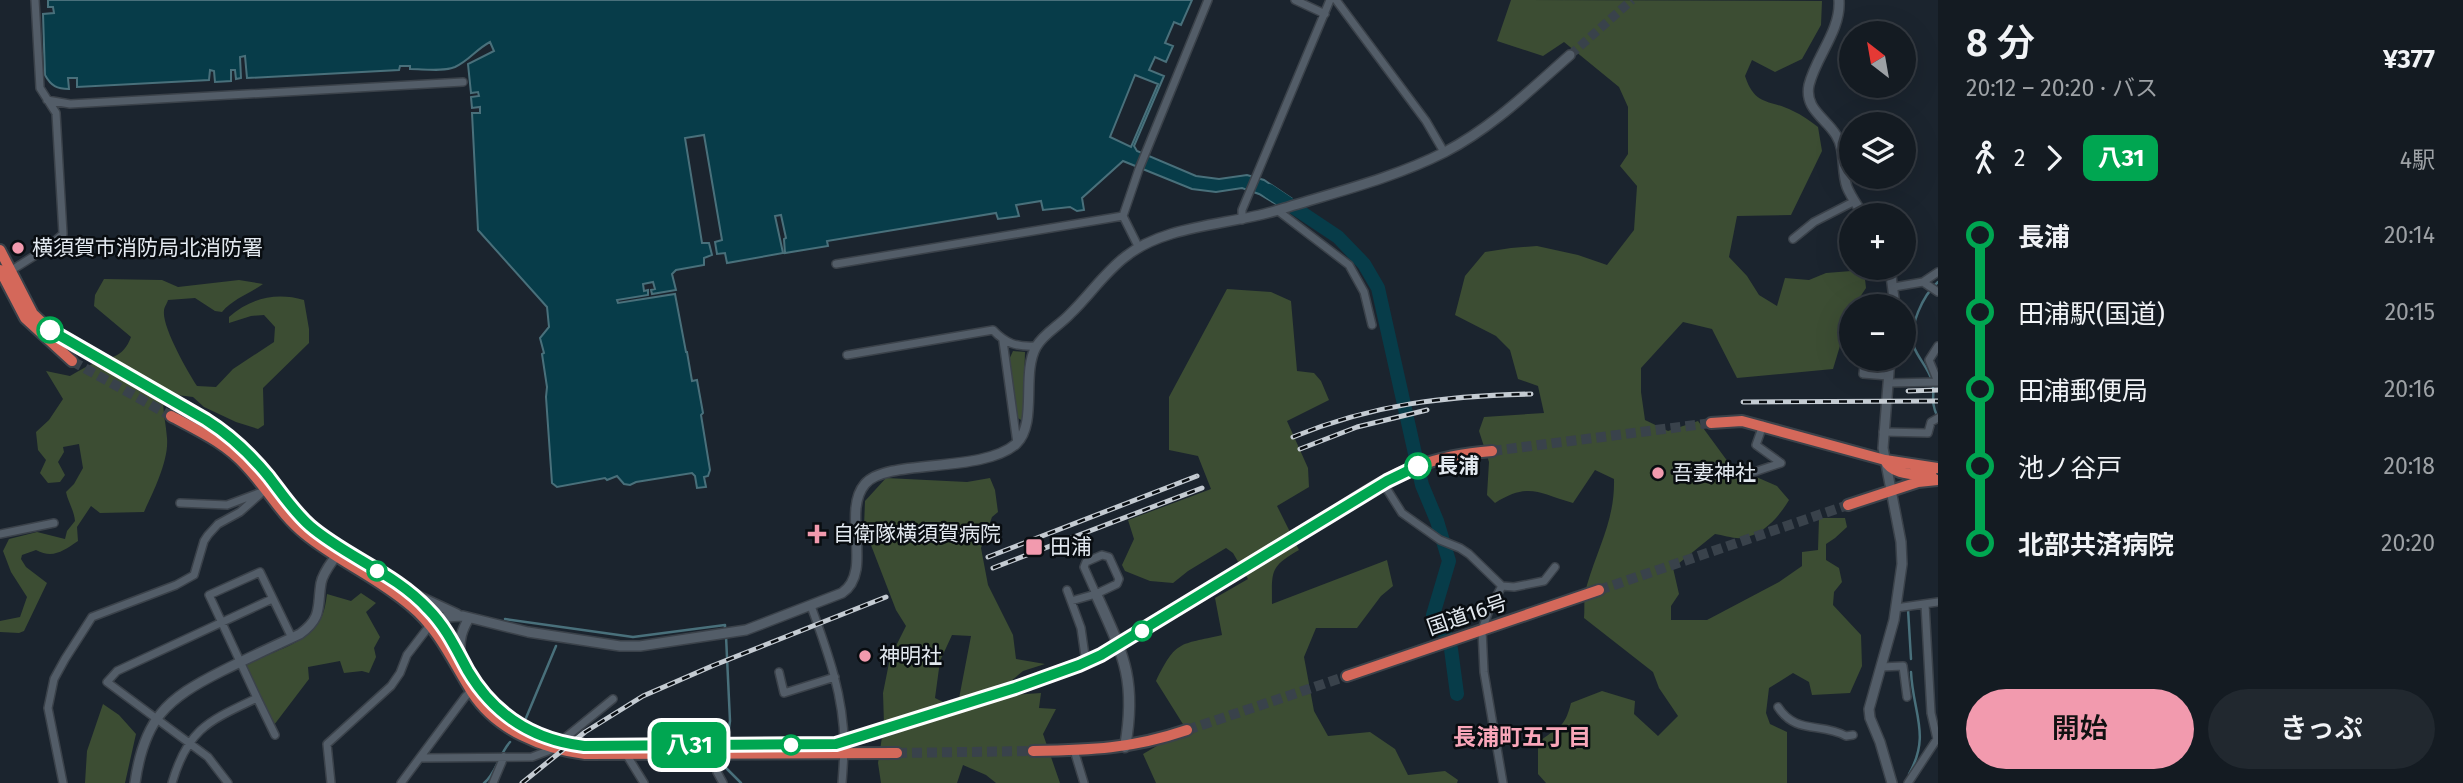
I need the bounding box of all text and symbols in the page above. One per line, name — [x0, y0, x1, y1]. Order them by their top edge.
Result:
text: 8 分 — [1966, 20, 2035, 66]
north arrow — [1839, 21, 1916, 98]
map controls — [1839, 21, 1916, 371]
text: ¥377 — [2383, 44, 2435, 75]
text: 20:12 – 20:20 · バス — [1966, 74, 2158, 102]
button: layers — [1839, 112, 1916, 189]
icon: walk — [1966, 139, 2004, 177]
icon: forward — [2035, 139, 2073, 177]
text: 2 — [2014, 144, 2025, 172]
text: 八31 — [2097, 144, 2144, 172]
text: 4駅 — [2400, 146, 2435, 174]
button: + — [1839, 203, 1916, 280]
text: 20:14 — [2384, 221, 2435, 249]
text: 長浦 — [2018, 222, 2070, 253]
place label: 横須賀市消防局北消防署 — [32, 235, 263, 261]
marker: 横須賀市消防局北消防署 — [10, 240, 26, 256]
button: − — [1839, 294, 1916, 371]
text: 20:15 — [2385, 298, 2435, 326]
text: 田浦駅(国道) — [2018, 299, 2165, 330]
unlabelled marker — [37, 317, 63, 343]
text: 20:16 — [2384, 375, 2435, 403]
text: 田浦郵便局 — [2018, 376, 2148, 407]
text: 20:18 — [2384, 452, 2435, 480]
marker: 長浦 — [1405, 453, 1431, 479]
place label: 長浦 — [1437, 453, 1479, 479]
text: 池ノ谷戸 — [2018, 453, 2122, 484]
place label: 吾妻神社 — [1672, 460, 1756, 486]
marker: 吾妻神社 — [1650, 465, 1666, 481]
place label: 自衛隊横須賀病院 — [833, 521, 1001, 547]
marker: 自衛隊横須賀病院 — [807, 524, 827, 544]
text: 20:20 — [2381, 529, 2435, 557]
text: 北部共済病院 — [2018, 530, 2174, 561]
place label: 田浦 — [1050, 534, 1092, 560]
marker: 田浦 — [1024, 537, 1044, 557]
unlabelled marker — [367, 561, 387, 581]
street label: 国道16号 — [1423, 589, 1511, 641]
unlabelled marker — [1132, 621, 1152, 641]
place label: 神明社 — [879, 643, 942, 669]
marker: 神明社 — [857, 648, 873, 664]
button: 開始 — [1966, 689, 2194, 769]
button: きっぷ — [2208, 689, 2435, 769]
line badge: 八31 — [649, 722, 729, 768]
district label: 長浦町五丁目 — [1453, 723, 1591, 751]
text: 八31 — [665, 731, 713, 759]
unlabelled marker — [781, 735, 801, 755]

